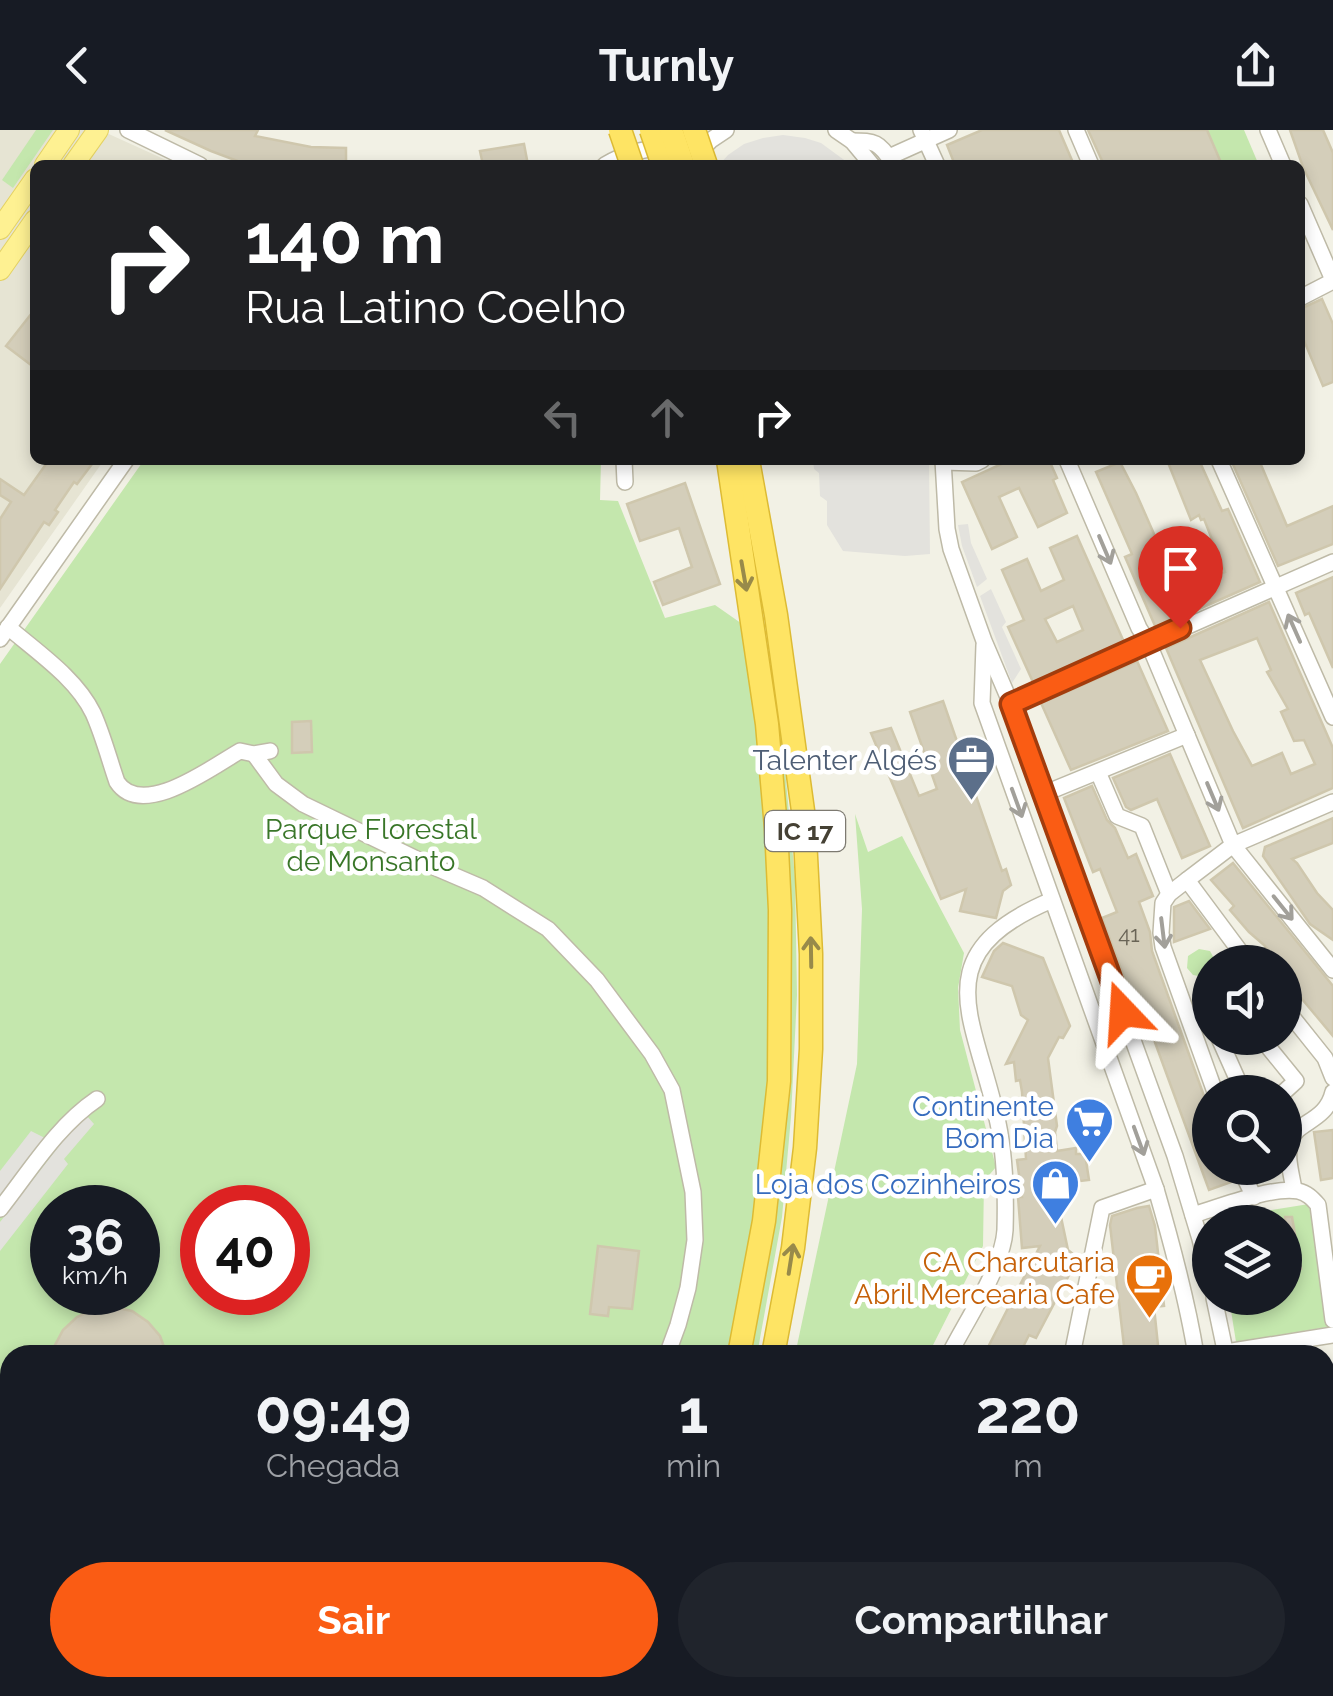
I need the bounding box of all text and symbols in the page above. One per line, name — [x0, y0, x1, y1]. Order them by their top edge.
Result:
icon: back — [50, 38, 105, 93]
icon: share — [1228, 38, 1283, 93]
text: Turnly — [599, 39, 734, 92]
text: 140 m — [245, 197, 445, 279]
icon: right — [80, 200, 210, 330]
text: Rua Latino Coelho — [245, 281, 626, 334]
icon: left — [535, 390, 590, 445]
icon: ahead — [640, 390, 695, 445]
icon: right — [745, 390, 800, 445]
pin — [1138, 526, 1223, 629]
one-way arrow — [1097, 534, 1115, 564]
icon: arrive — [1153, 541, 1208, 596]
one-way arrow — [735, 559, 754, 592]
one-way arrow — [1284, 613, 1302, 644]
office icon: Talenter Algés — [946, 734, 998, 802]
place label: Talenter Algés — [753, 744, 937, 777]
one-way arrow — [1205, 781, 1223, 812]
one-way arrow — [1009, 786, 1027, 817]
road number: IC 17 — [765, 811, 845, 851]
park label: Parque Florestal de Monsanto — [265, 813, 477, 878]
one-way arrow — [1272, 894, 1294, 920]
one-way arrow — [1154, 917, 1173, 949]
house number: 41 — [1118, 921, 1140, 947]
one-way arrow — [801, 936, 820, 968]
map controls — [1192, 945, 1302, 1315]
button: sound — [1192, 945, 1302, 1055]
position arrow — [1071, 960, 1175, 1064]
button: search — [1192, 1075, 1302, 1185]
place label: Continente Bom Dia — [912, 1090, 1054, 1155]
supermarket icon: Continente Bom Dia — [1063, 1096, 1115, 1164]
one-way arrow — [1131, 1125, 1149, 1156]
shop icon: Loja dos Cozinheiros — [1030, 1158, 1082, 1226]
place label: Loja dos Cozinheiros — [755, 1168, 1021, 1201]
speed limit sign: 40 — [180, 1185, 310, 1315]
button: layers — [1192, 1205, 1302, 1315]
text: 36 — [66, 1208, 124, 1267]
one-way arrow — [782, 1243, 800, 1276]
place label: CA Charcutaria Abril Mercearia Cafe — [854, 1246, 1115, 1311]
cafe icon: CA Charcutaria Abril Mercearia Cafe — [1124, 1252, 1176, 1320]
text: km/h — [62, 1260, 128, 1290]
text: 09:49 — [255, 1377, 411, 1447]
text: 1 — [679, 1377, 708, 1447]
text: 220 — [976, 1377, 1080, 1447]
text: Chegada — [266, 1447, 400, 1484]
text: min — [666, 1447, 721, 1484]
text: m — [1013, 1447, 1043, 1484]
button: Sair — [50, 1562, 658, 1677]
button: Compartilhar — [678, 1562, 1285, 1677]

